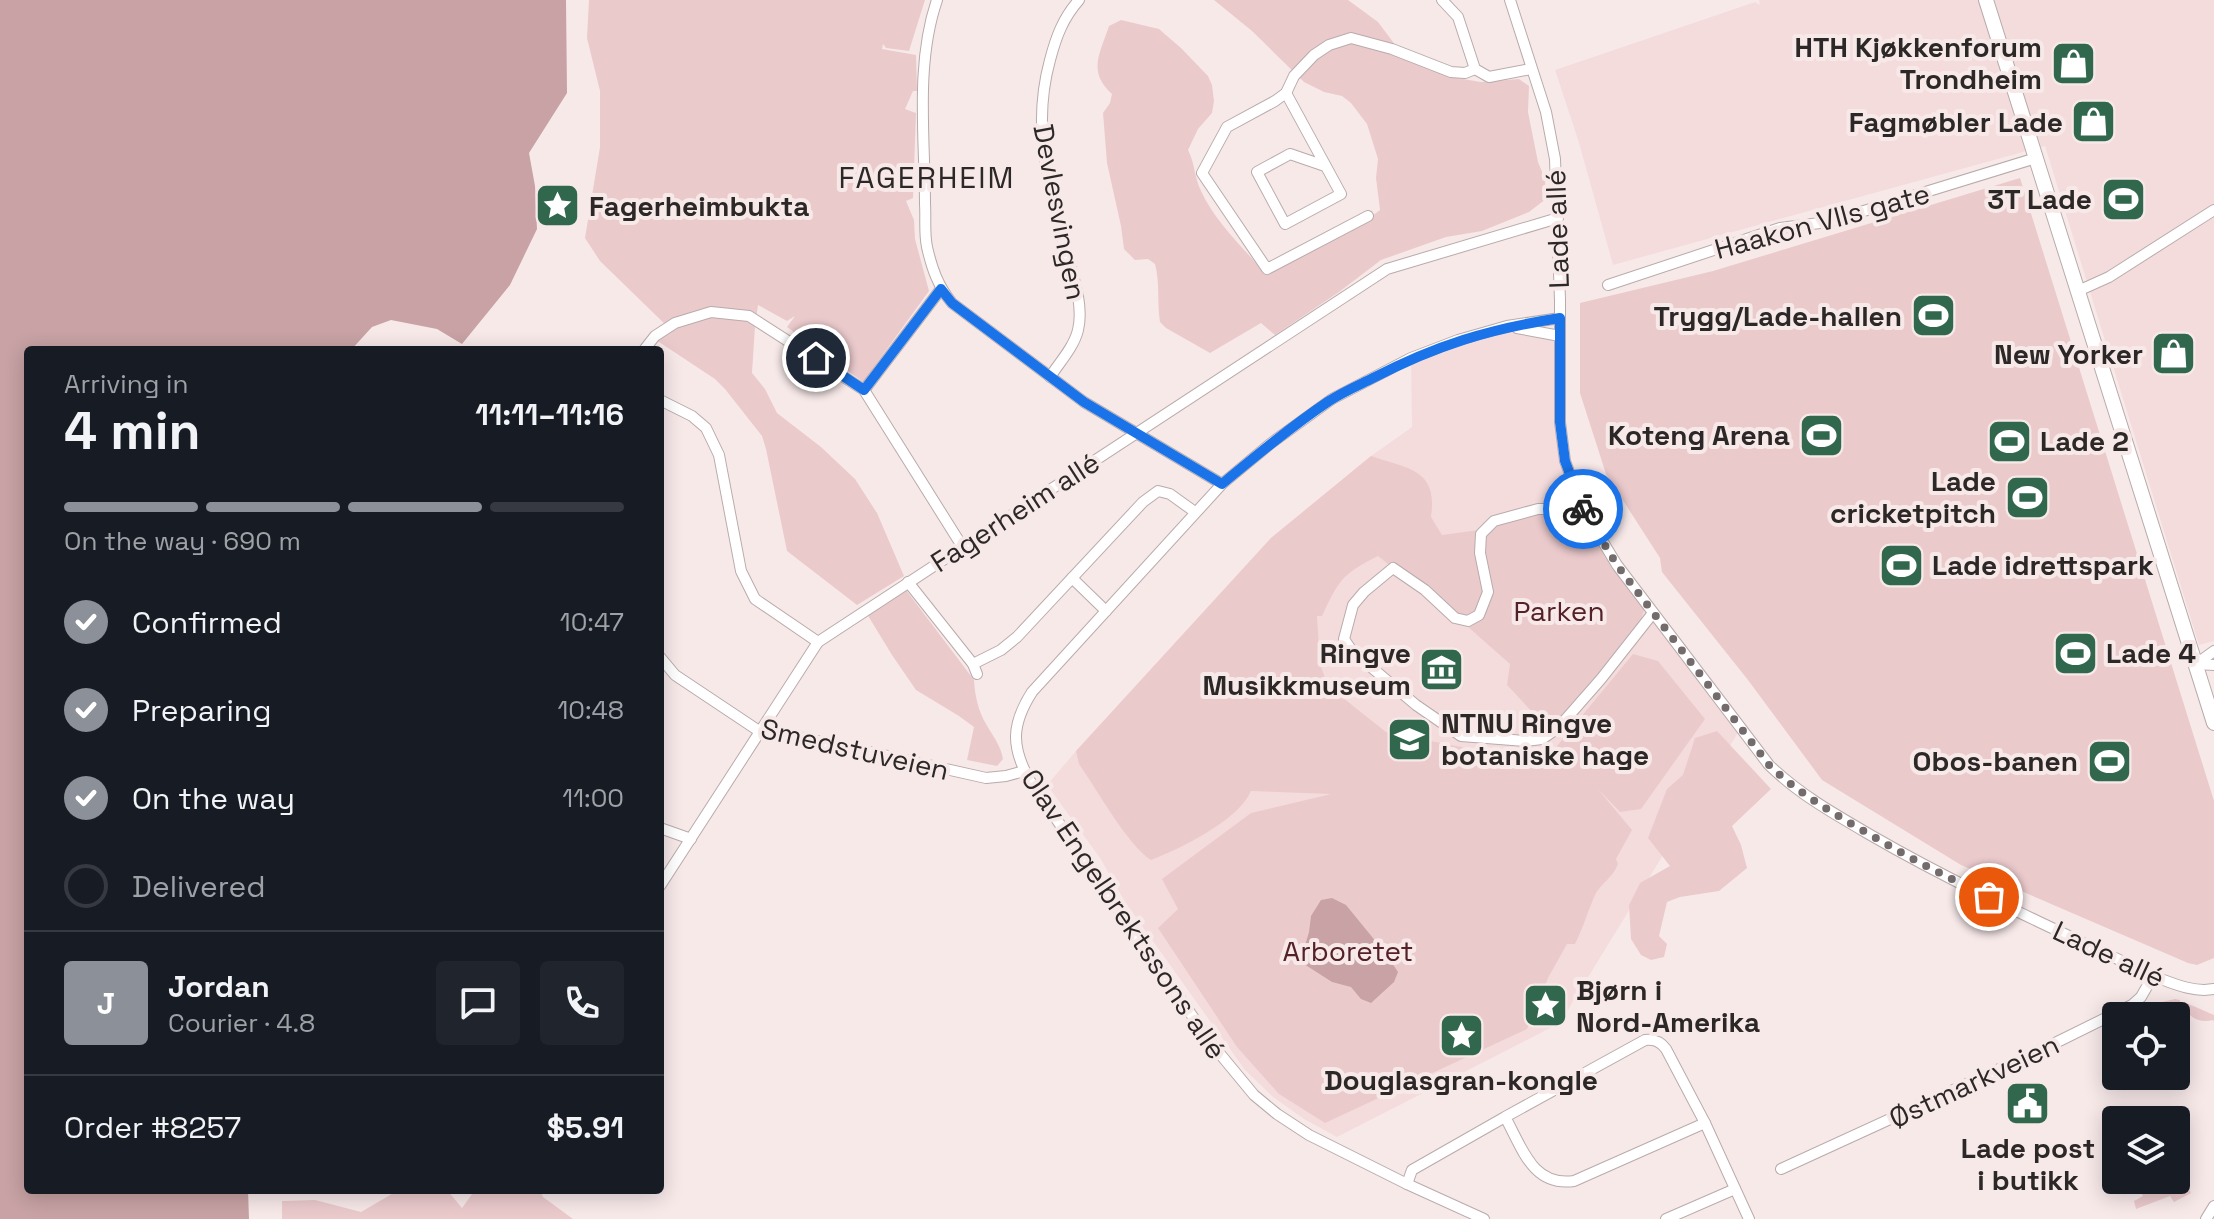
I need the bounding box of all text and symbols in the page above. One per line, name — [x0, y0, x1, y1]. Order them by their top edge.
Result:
place label: HTH Kjøkkenforum Trondheim — [1795, 29, 2042, 97]
shop icon: HTH Kjøkkenforum Trondheim — [2049, 39, 2097, 87]
shop icon: Fagmøbler Lade — [2070, 98, 2118, 146]
place label: Fagmøbler Lade — [1849, 104, 2063, 140]
street label: Devlesvingen — [1025, 121, 1095, 303]
district label: FAGERHEIM — [839, 158, 1015, 197]
street label: Lade allé — [1537, 169, 1577, 289]
street label: Haakon VIIs gate — [1710, 175, 1934, 267]
sports icon: 3T Lade — [2099, 175, 2147, 223]
place label: 3T Lade — [1987, 181, 2092, 217]
place icon: Fagerheimbukta — [534, 182, 582, 230]
place label: Fagerheimbukta — [589, 188, 809, 224]
sports icon: Trygg/Lade-hallen — [1909, 292, 1957, 340]
place label: Trygg/Lade-hallen — [1654, 298, 1902, 334]
pin — [782, 324, 850, 392]
shop icon: New Yorker — [2150, 330, 2198, 378]
icon: home — [794, 336, 838, 380]
place label: New Yorker — [1994, 336, 2143, 372]
text: Arriving in — [64, 367, 188, 401]
text: 11:11–11:16 — [475, 395, 624, 434]
text: 4 min — [64, 398, 201, 464]
sports icon: Koteng Arena — [1797, 411, 1845, 459]
place label: Koteng Arena — [1608, 417, 1790, 453]
sports icon: Lade 2 — [1985, 417, 2033, 465]
place label: Lade 2 — [2040, 423, 2129, 459]
street label: Fagerheim allé — [924, 444, 1106, 580]
place label: Lade cricketpitch — [1830, 463, 1996, 531]
courier — [1543, 469, 1623, 549]
sports icon: Lade cricketpitch — [2003, 473, 2051, 521]
icon: bike — [1561, 487, 1605, 531]
text: On the way · 690 m — [64, 524, 301, 558]
sports icon: Lade idrettspark — [1877, 541, 1925, 589]
place label: Lade idrettspark — [1932, 547, 2154, 583]
park label: Parken — [1513, 593, 1605, 629]
icon: check — [64, 600, 108, 644]
text: Confirmed — [132, 603, 282, 642]
text: 10:47 — [560, 605, 624, 639]
sports icon: Lade 4 — [2051, 629, 2099, 677]
place label: Ringve Musikkmuseum — [1202, 635, 1411, 703]
place label: Lade 4 — [2106, 635, 2196, 671]
museum icon: Ringve Musikkmuseum — [1418, 645, 1466, 693]
icon: check — [64, 688, 108, 732]
text: Preparing — [132, 691, 271, 730]
text: 10:48 — [557, 693, 624, 727]
place label: NTNU Ringve botaniske hage — [1441, 705, 1649, 773]
street label: Smedstuveien — [757, 710, 953, 788]
school or university icon: NTNU Ringve botaniske hage — [1386, 715, 1434, 763]
sports icon: Obos-banen — [2085, 737, 2133, 785]
place label: Obos-banen — [1913, 743, 2078, 779]
street label: Olav Engelbrektssons allé — [1013, 762, 1235, 1066]
icon: check — [64, 776, 108, 820]
text: On the way — [132, 779, 295, 818]
text: 11:00 — [562, 781, 624, 815]
pin — [1955, 863, 2023, 931]
text: Delivered — [132, 867, 266, 906]
icon: bag — [1967, 875, 2011, 919]
street label: Lade allé — [2047, 912, 2171, 996]
park label: Arboretet — [1283, 933, 1413, 969]
button: chat — [436, 961, 520, 1045]
button: phone — [540, 961, 624, 1045]
text: Jordan — [168, 967, 270, 1006]
place label: Bjørn i Nord-Amerika — [1576, 972, 1760, 1040]
place icon: Bjørn i Nord-Amerika — [1521, 982, 1569, 1030]
text: J — [97, 984, 115, 1023]
map controls — [2102, 1002, 2190, 1194]
button: locate — [2102, 1002, 2190, 1090]
text: Courier · 4.8 — [168, 1006, 315, 1040]
place icon: Douglasgran-kongle — [1437, 1011, 1485, 1059]
street label: Østmarkveien — [1883, 1026, 2065, 1136]
place label: Douglasgran-kongle — [1324, 1062, 1598, 1098]
public building icon: Lade post i butikk — [2004, 1079, 2052, 1127]
button: layers — [2102, 1106, 2190, 1194]
text: Order #8257 — [64, 1108, 241, 1147]
text: $5.91 — [547, 1108, 624, 1147]
place label: Lade post i butikk — [1961, 1130, 2095, 1198]

